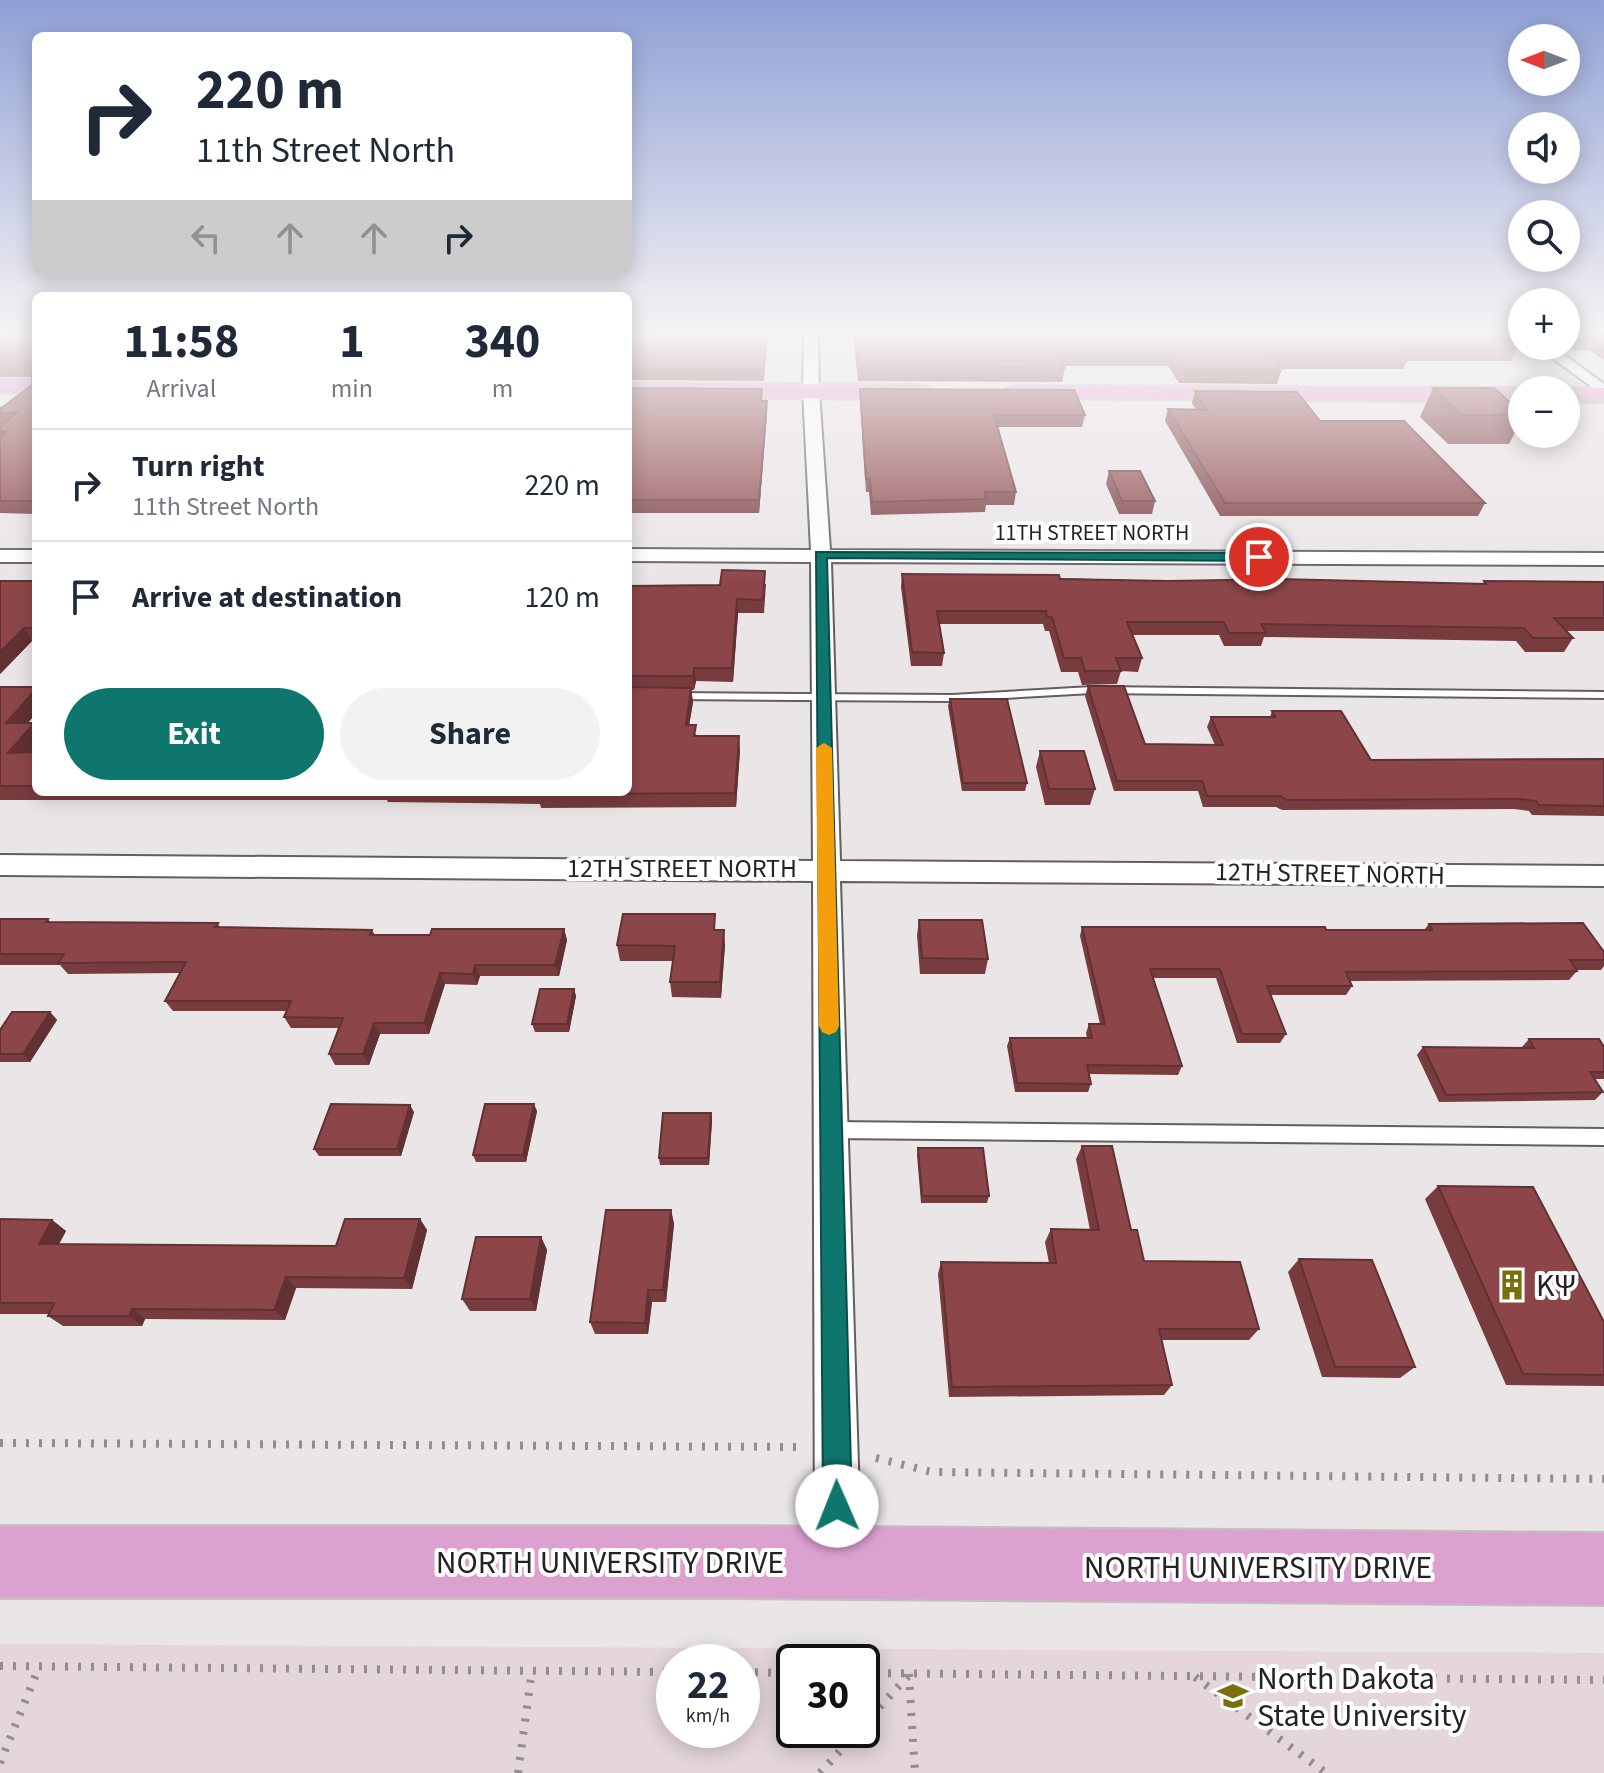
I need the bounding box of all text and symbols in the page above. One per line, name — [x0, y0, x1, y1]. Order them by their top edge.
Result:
north arrow — [1508, 24, 1580, 96]
map controls — [1508, 24, 1580, 448]
text: 220 m — [196, 51, 344, 130]
icon: right — [64, 64, 168, 168]
button: sound — [1508, 112, 1580, 184]
text: 11th Street North — [196, 125, 455, 176]
button: search — [1508, 200, 1580, 272]
icon: left — [184, 216, 228, 260]
icon: ahead — [268, 216, 312, 260]
icon: ahead — [352, 216, 396, 260]
icon: right — [436, 216, 480, 260]
button: + — [1508, 288, 1580, 360]
text: 11:58 — [123, 308, 239, 376]
text: 1 — [339, 308, 365, 376]
text: 340 — [464, 308, 540, 376]
text: Arrival — [146, 370, 216, 407]
text: min — [331, 370, 373, 407]
text: m — [492, 370, 513, 407]
button: − — [1508, 376, 1580, 448]
text: Turn right — [132, 445, 264, 488]
icon: right — [64, 463, 108, 507]
text: 220 m — [524, 464, 600, 507]
text: 11th Street North — [132, 488, 319, 525]
street label: 11TH STREET NORTH — [995, 517, 1189, 549]
pin — [1225, 523, 1293, 591]
icon: arrive — [1237, 535, 1281, 579]
icon: arrive — [64, 575, 108, 619]
text: Arrive at destination — [132, 576, 402, 619]
text: 120 m — [524, 576, 600, 619]
button: Exit — [64, 688, 324, 780]
button: Share — [340, 688, 600, 780]
street label: 12TH STREET NORTH — [567, 850, 797, 887]
street label: 12TH STREET NORTH — [1215, 853, 1445, 894]
place label: ΚΨ — [1536, 1263, 1576, 1309]
building icon: ΚΨ — [1495, 1268, 1529, 1302]
position arrow — [795, 1464, 879, 1548]
street label: NORTH UNIVERSITY DRIVE — [436, 1540, 784, 1586]
street label: NORTH UNIVERSITY DRIVE — [1084, 1545, 1432, 1591]
speed limit sign: 30 — [776, 1644, 880, 1748]
place label: North Dakota State University — [1257, 1656, 1467, 1739]
text: 22 — [687, 1657, 729, 1714]
school or university icon: North Dakota State University — [1216, 1679, 1250, 1713]
text: km/h — [686, 1702, 730, 1730]

